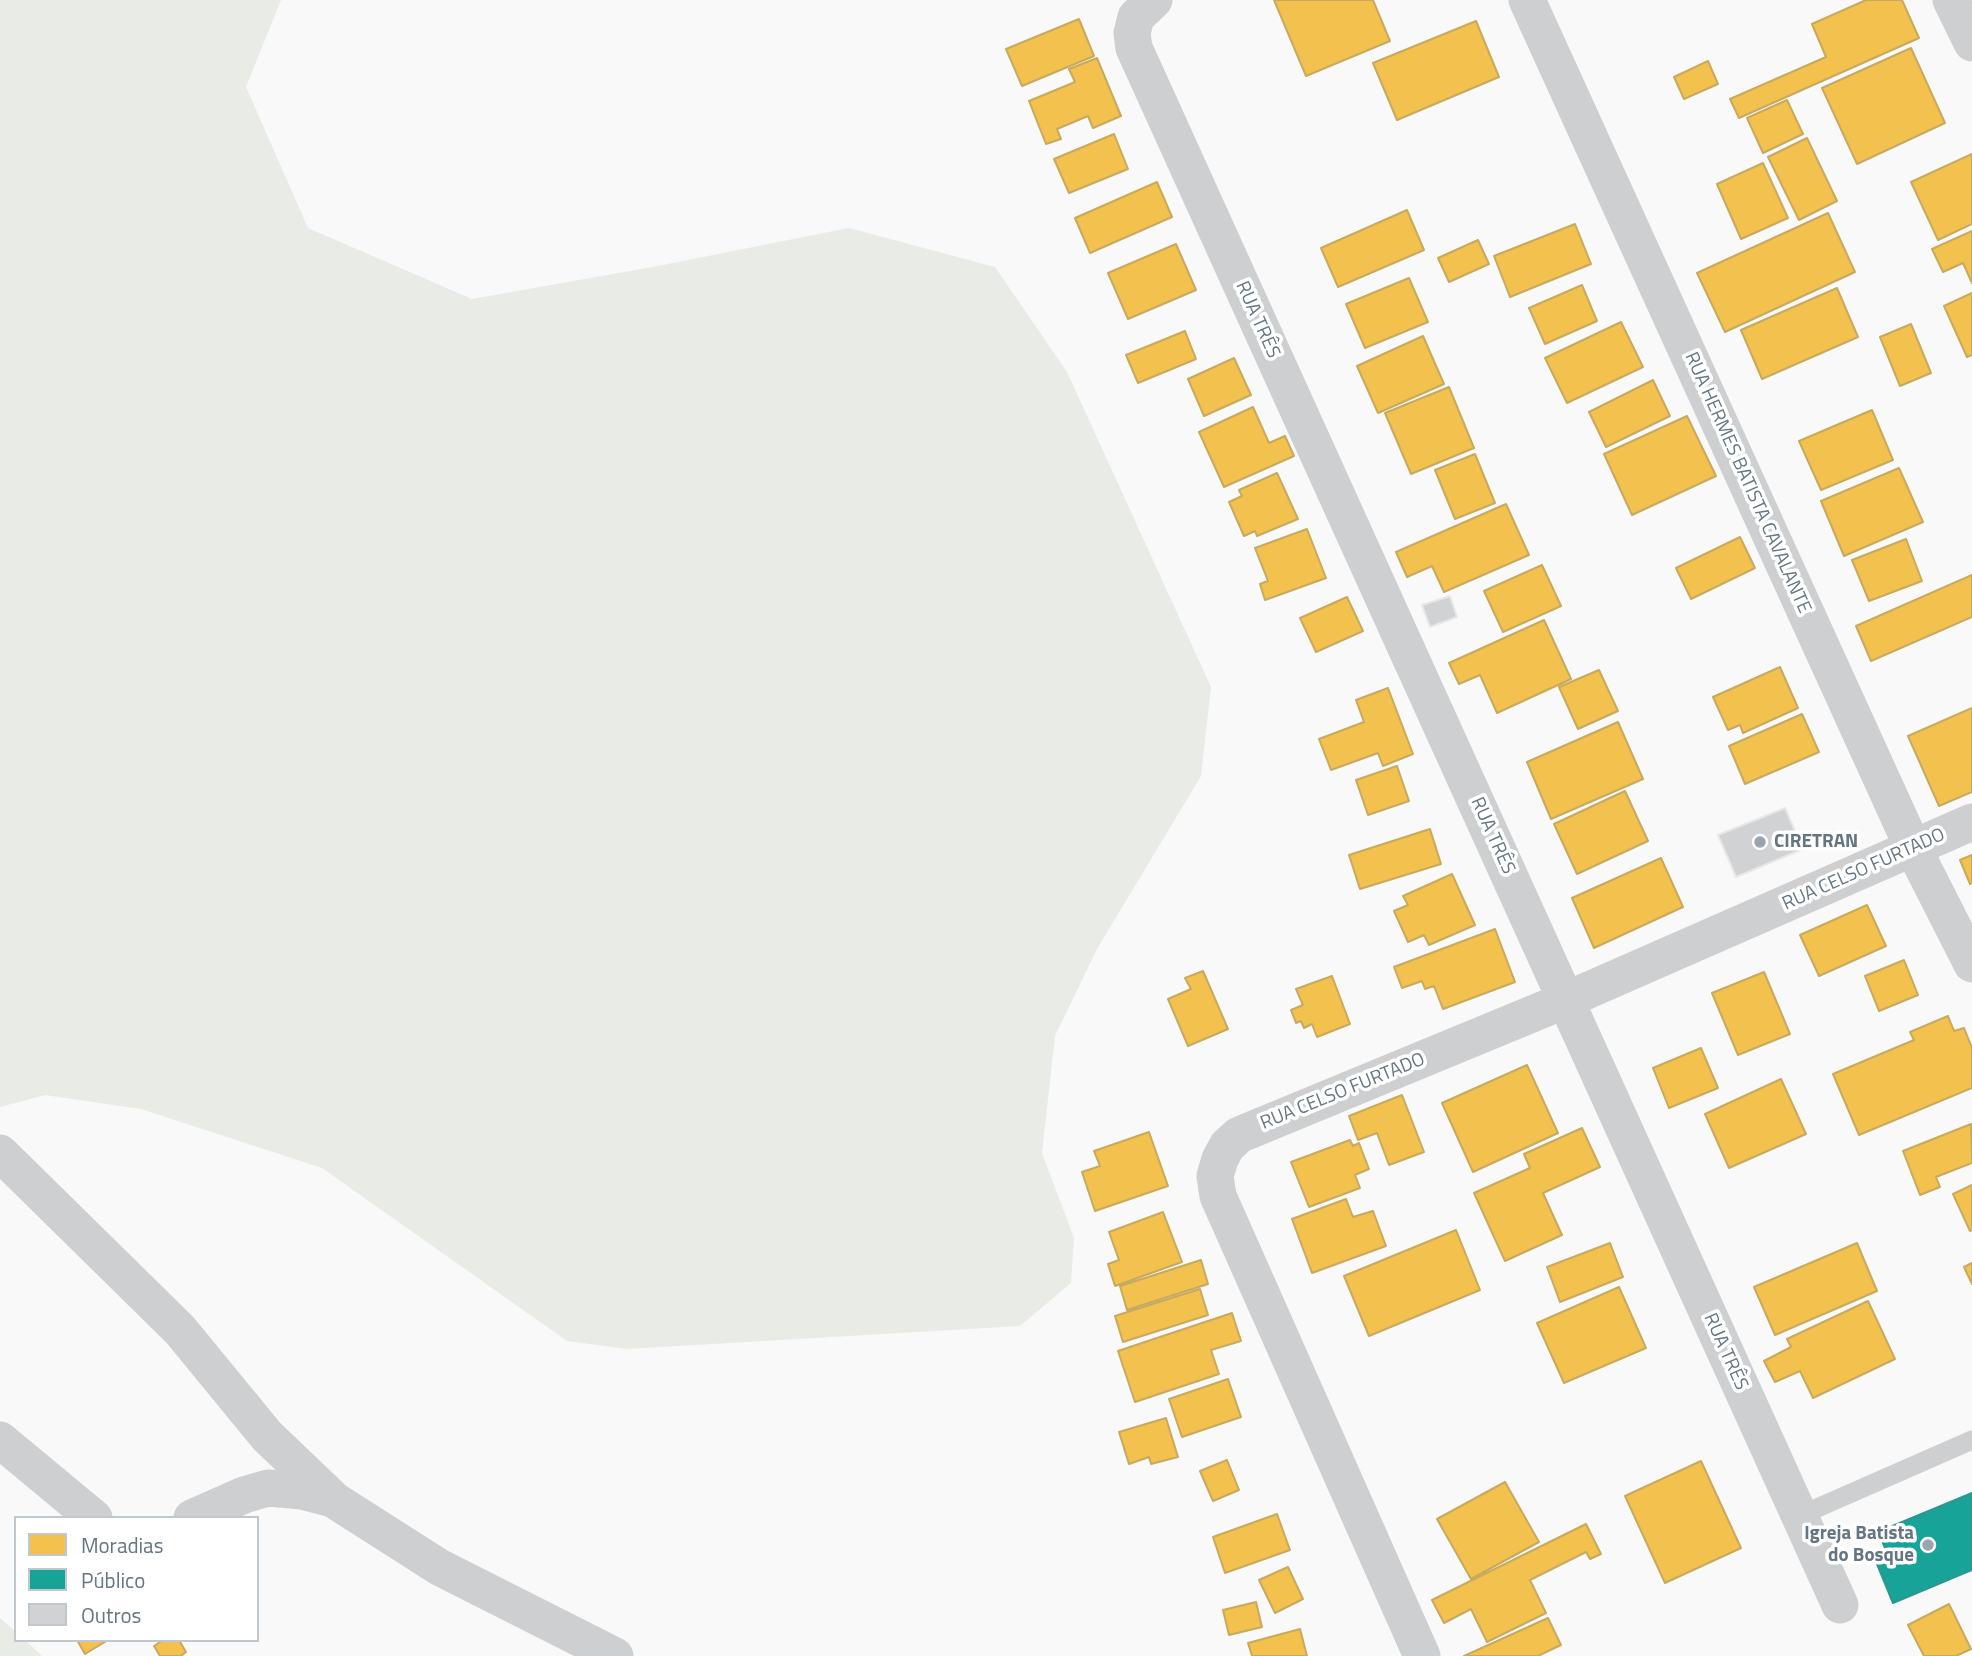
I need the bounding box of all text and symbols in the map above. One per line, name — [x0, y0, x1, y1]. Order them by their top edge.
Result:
street label: RUA TRÊS — [1230, 278, 1284, 362]
street label: RUA HERMES BATISTA CAVALANTE — [1679, 349, 1815, 617]
street label: RUA TRÊS — [1465, 794, 1519, 878]
street label: RUA CELSO FURTADO — [1779, 824, 1949, 916]
place label: CIRETRAN — [1774, 831, 1858, 853]
marker: CIRETRAN — [1752, 834, 1768, 850]
street label: RUA CELSO FURTADO — [1257, 1049, 1429, 1135]
street label: RUA TRÊS — [1698, 1310, 1752, 1394]
legend — [14, 1516, 259, 1642]
place label: Igreja Batista do Bosque — [1804, 1523, 1914, 1567]
text: Moradias — [81, 1529, 163, 1561]
marker: Igreja Batista do Bosque — [1920, 1537, 1936, 1553]
text: Público — [81, 1564, 145, 1596]
text: Outros — [81, 1599, 141, 1631]

